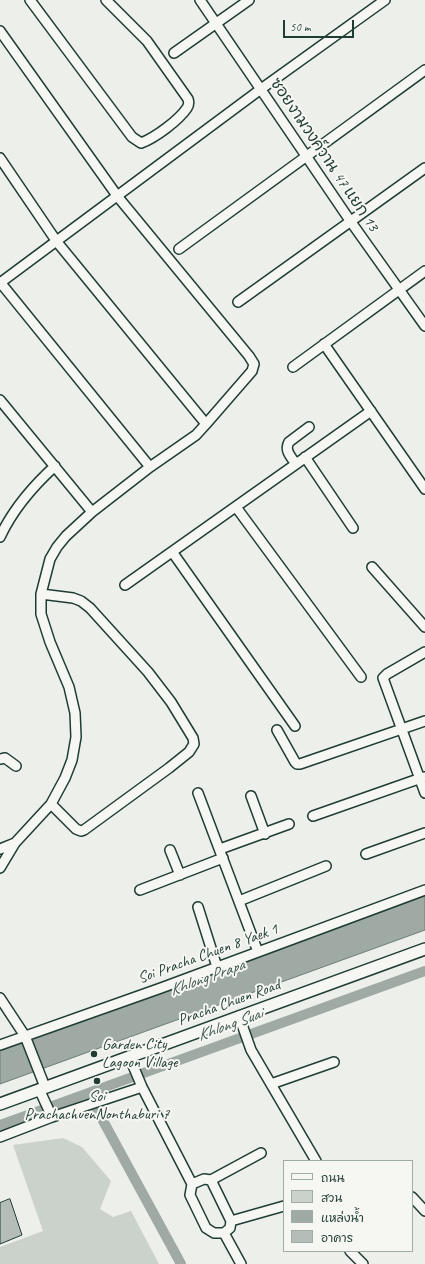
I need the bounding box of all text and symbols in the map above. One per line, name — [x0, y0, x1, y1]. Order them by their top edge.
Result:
scale bar — [285, 12, 356, 38]
text: 50 m — [290, 19, 310, 35]
street label: ซอยงามวงค์วาน 47 แยก 13 — [266, 75, 382, 235]
street label: Soi Pracha Chuen 8 Yaek 1 — [135, 920, 281, 988]
water label: Khlong Prapa — [167, 955, 247, 1001]
street label: Pracha Chuen Road — [175, 976, 283, 1030]
water label: Khlong Suai — [195, 1004, 265, 1046]
place label: Garden City Lagoon Village — [102, 1035, 177, 1073]
marker: Garden City Lagoon Village — [89, 1049, 99, 1059]
marker: Soi PrachachuenNonthaburi 7 — [92, 1076, 102, 1086]
place label: Soi PrachachuenNonthaburi 7 — [25, 1087, 169, 1125]
legend — [283, 1160, 413, 1252]
text: ถนน — [321, 1170, 345, 1186]
text: สวน — [321, 1190, 342, 1206]
text: แหล่งน้ำ — [321, 1210, 364, 1226]
text: อาคาร — [321, 1230, 353, 1246]

